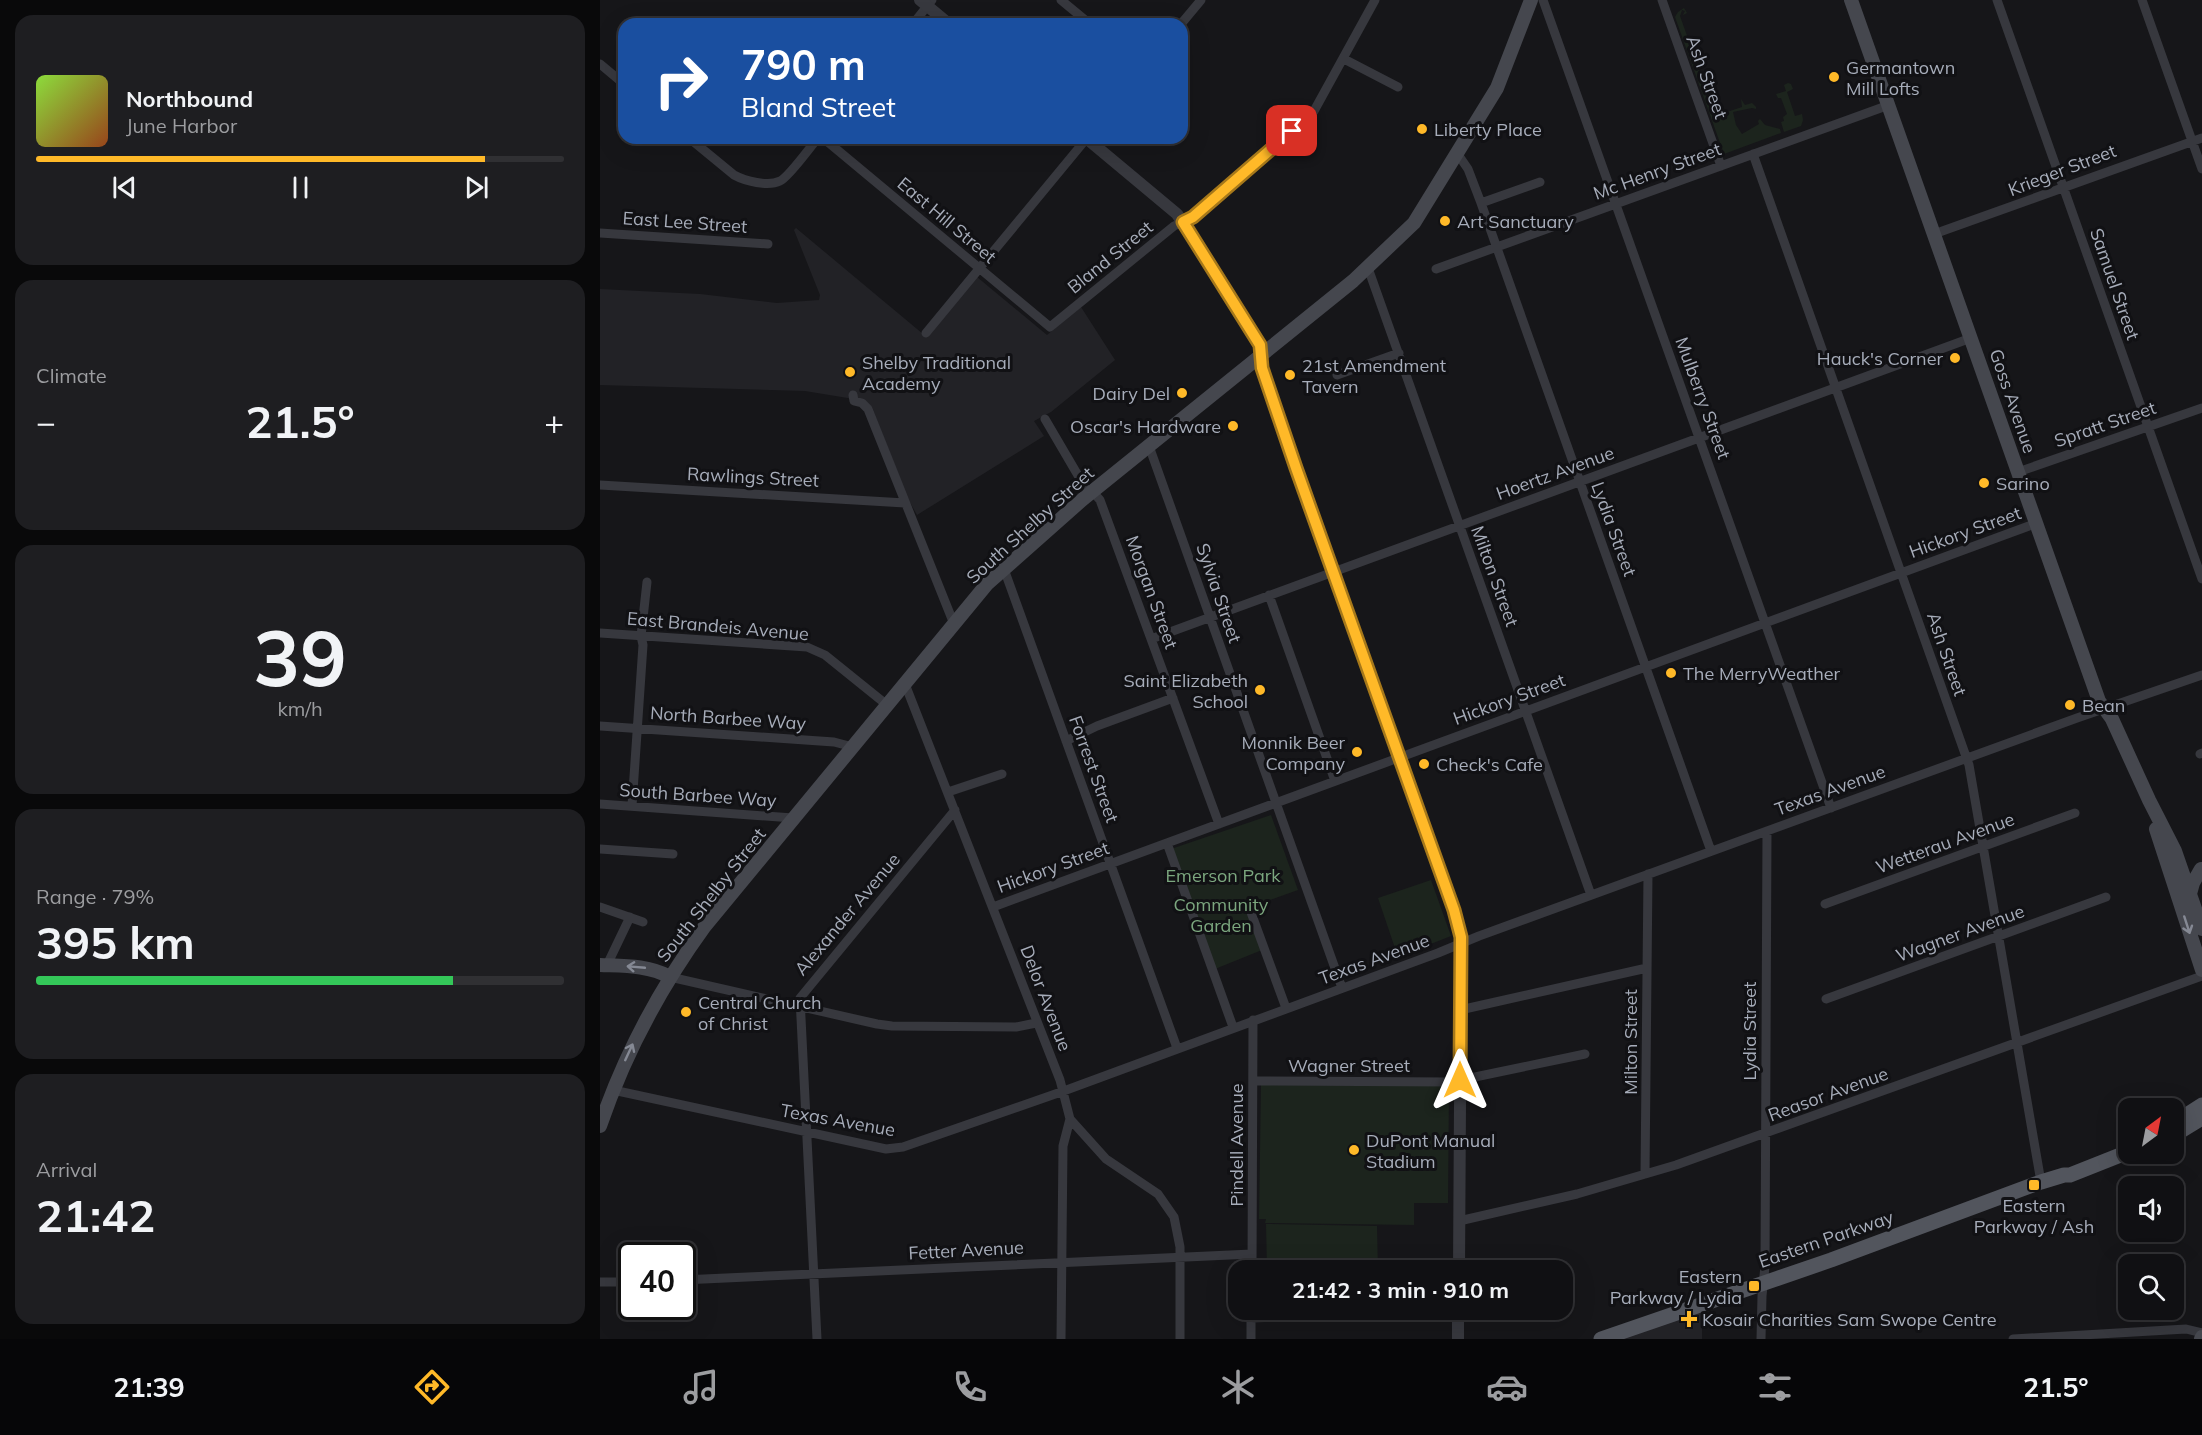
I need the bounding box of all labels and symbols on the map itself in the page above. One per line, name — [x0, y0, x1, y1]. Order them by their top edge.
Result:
street label: Ash Street — [1681, 32, 1733, 122]
place label: Germantown Mill Lofts — [1846, 56, 1955, 100]
marker: Germantown Mill Lofts — [1827, 70, 1841, 84]
pin — [1266, 105, 1317, 156]
place label: Liberty Place — [1434, 118, 1542, 141]
marker: Liberty Place — [1415, 122, 1429, 136]
street label: Mc Henry Street — [1590, 137, 1724, 205]
street label: Krieger Street — [2005, 139, 2119, 201]
street label: East Hill Street — [893, 172, 1001, 268]
street label: East Lee Street — [622, 206, 748, 238]
place label: Art Sanctuary — [1457, 210, 1574, 233]
marker: Art Sanctuary — [1438, 214, 1452, 228]
street label: Bland Street — [1063, 216, 1157, 298]
street label: Samuel Street — [2085, 225, 2145, 343]
street label: Mulberry Street — [1670, 334, 1736, 462]
street label: Goss Avenue — [1984, 346, 2042, 456]
place label: Hauck's Corner — [1817, 347, 1943, 370]
place label: Shelby Traditional Academy — [862, 351, 1011, 395]
marker: Hauck's Corner — [1948, 351, 1962, 365]
place label: 21st Amendment Tavern — [1302, 354, 1446, 398]
marker: Shelby Traditional Academy — [843, 365, 857, 379]
marker: 21st Amendment Tavern — [1283, 368, 1297, 382]
place label: Dairy Del — [1093, 382, 1170, 405]
marker: Dairy Del — [1175, 386, 1189, 400]
street label: Spratt Street — [2051, 396, 2159, 452]
place label: Oscar's Hardware — [1070, 415, 1221, 438]
marker: Oscar's Hardware — [1226, 419, 1240, 433]
street label: Hoertz Avenue — [1493, 441, 1617, 505]
street label: Rawlings Street — [686, 462, 820, 492]
street label: South Shelby Street — [961, 462, 1099, 588]
place label: Sarino — [1996, 472, 2050, 495]
marker: Sarino — [1977, 476, 1991, 490]
street label: Lydia Street — [1586, 479, 1642, 579]
street label: Hickory Street — [1906, 501, 2024, 563]
street label: Milton Street — [1466, 522, 1524, 630]
street label: Morgan Street — [1121, 532, 1183, 652]
street label: Sylvia Street — [1191, 540, 1247, 646]
street label: East Brandeis Avenue — [626, 607, 810, 645]
street label: Ash Street — [1922, 609, 1972, 699]
place label: The MerryWeather — [1683, 662, 1841, 685]
marker: The MerryWeather — [1664, 666, 1678, 680]
street label: Hickory Street — [1450, 668, 1568, 730]
place label: Saint Elizabeth School — [1124, 669, 1248, 713]
marker: Saint Elizabeth School — [1253, 683, 1267, 697]
place label: Bean — [2082, 694, 2125, 717]
marker: Bean — [2063, 698, 2077, 712]
street label: North Barbee Way — [649, 701, 807, 735]
street label: Forrest Street — [1064, 712, 1124, 826]
place label: Monnik Beer Company — [1242, 731, 1345, 775]
marker: Monnik Beer Company — [1350, 745, 1364, 759]
place label: Check's Cafe — [1436, 753, 1543, 776]
marker: Check's Cafe — [1417, 757, 1431, 771]
street label: Texas Avenue — [1772, 759, 1888, 821]
street label: South Barbee Way — [619, 778, 778, 812]
street label: Wetterau Avenue — [1873, 807, 2017, 879]
street label: South Shelby Street — [651, 823, 771, 967]
street label: Hickory Street — [994, 836, 1112, 898]
street label: Alexander Avenue — [789, 848, 905, 980]
park label: Emerson Park — [1166, 864, 1281, 887]
park label: Community Garden — [1174, 893, 1269, 937]
street label: Wagner Avenue — [1893, 899, 2027, 967]
one-way arrow — [2183, 915, 2194, 934]
street label: Texas Avenue — [1316, 928, 1432, 990]
street label: Delor Avenue — [1015, 942, 1077, 1054]
one-way arrow — [626, 961, 646, 972]
street label: Lydia Street — [1738, 982, 1761, 1080]
street label: Milton Street — [1619, 989, 1642, 1095]
place label: Central Church of Christ — [698, 991, 822, 1035]
marker: Central Church of Christ — [679, 1005, 693, 1019]
one-way arrow — [624, 1044, 635, 1062]
position arrow — [1428, 1048, 1492, 1112]
street label: Wagner Street — [1288, 1054, 1410, 1077]
street label: Reasor Avenue — [1765, 1062, 1891, 1126]
street label: Pindell Avenue — [1225, 1083, 1248, 1207]
north arrow — [2118, 1098, 2184, 1164]
street label: Texas Avenue — [779, 1099, 897, 1141]
place label: DuPont Manual Stadium — [1366, 1129, 1495, 1173]
marker: DuPont Manual Stadium — [1347, 1143, 1361, 1157]
marker: Eastern Parkway / Ash — [2027, 1178, 2041, 1192]
place label: Eastern Parkway / Ash — [1974, 1194, 2094, 1238]
street label: Eastern Parkway — [1756, 1205, 1897, 1273]
street label: Fetter Avenue — [908, 1235, 1024, 1265]
speed limit sign: 40 — [618, 1242, 696, 1320]
place label: Eastern Parkway / Lydia — [1610, 1265, 1742, 1309]
marker: Eastern Parkway / Lydia — [1747, 1279, 1761, 1293]
place label: Kosair Charities Sam Swope Centre — [1702, 1308, 1996, 1331]
marker: Kosair Charities Sam Swope Centre — [1680, 1310, 1698, 1328]

